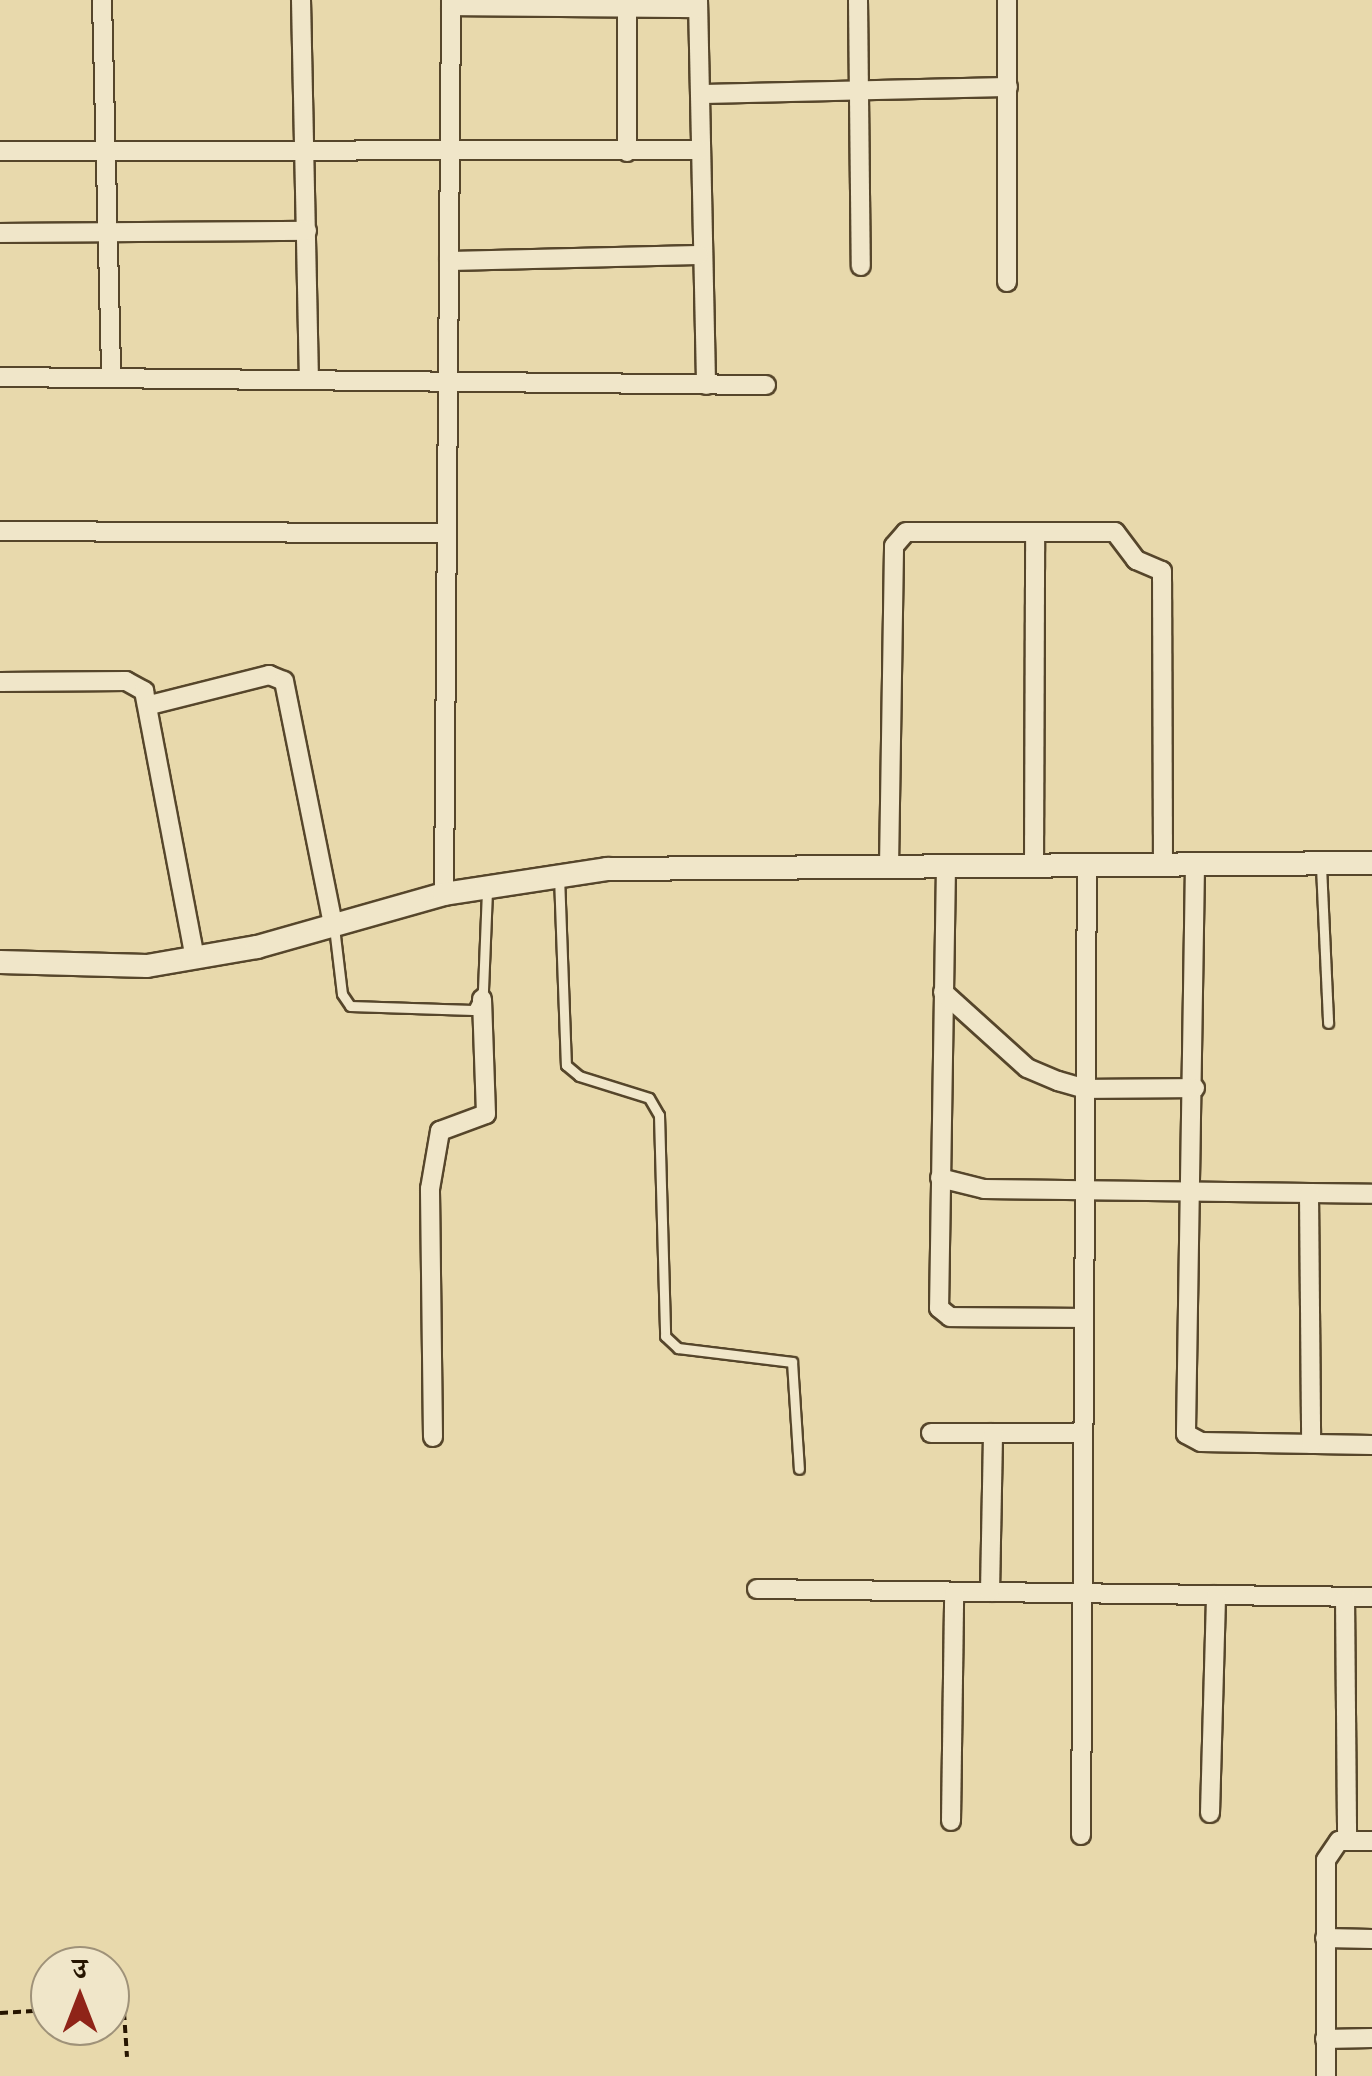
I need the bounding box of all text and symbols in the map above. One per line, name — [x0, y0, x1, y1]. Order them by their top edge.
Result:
north arrow — [30, 1946, 130, 2046]
text: उ — [73, 1951, 87, 1985]

